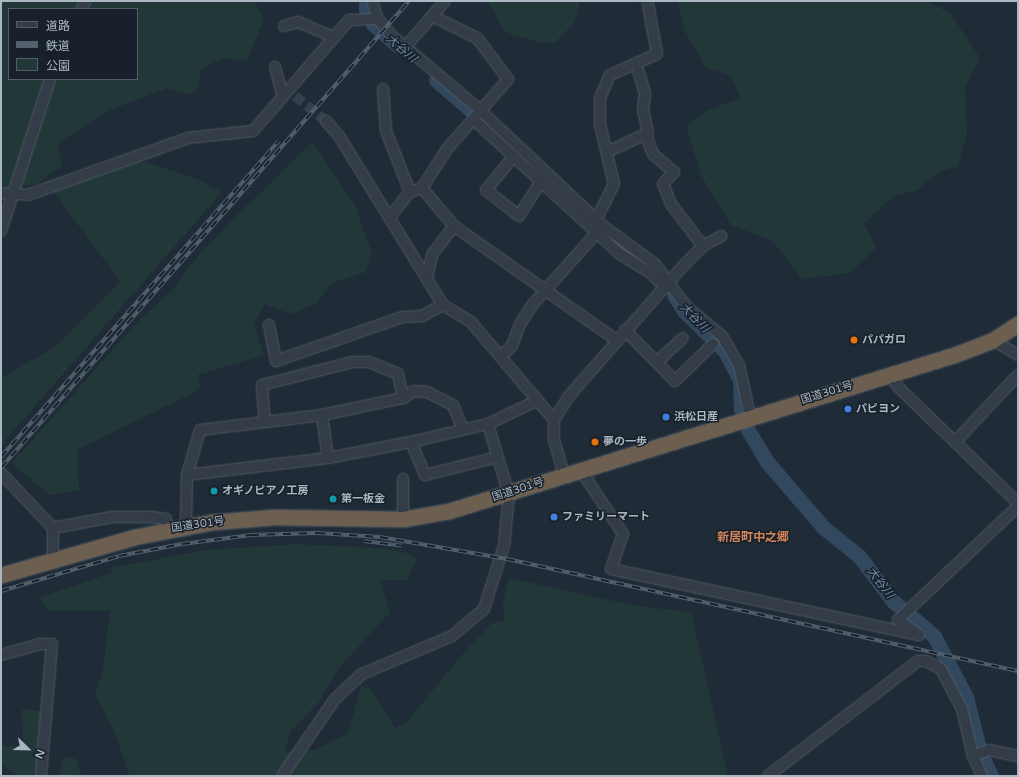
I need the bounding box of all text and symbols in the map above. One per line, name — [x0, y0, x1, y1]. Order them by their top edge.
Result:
legend — [8, 8, 138, 80]
text: 道路 — [46, 19, 70, 33]
water label: 大谷川 — [383, 32, 419, 66]
text: 鉄道 — [46, 39, 70, 53]
text: 公園 — [46, 59, 70, 73]
water label: 大谷川 — [676, 300, 712, 336]
place label: パパガロ — [862, 333, 906, 347]
marker: パパガロ — [849, 335, 859, 345]
street label: 国道301号 — [799, 379, 855, 407]
place label: パピヨン — [856, 402, 900, 416]
marker: パピヨン — [843, 404, 853, 414]
place label: 浜松日産 — [674, 410, 718, 424]
marker: 浜松日産 — [661, 412, 671, 422]
place label: 夢の一歩 — [603, 435, 647, 449]
marker: 夢の一歩 — [590, 437, 600, 447]
street label: 国道301号 — [490, 475, 546, 505]
place label: オギノピアノ工房 — [222, 484, 310, 498]
marker: オギノピアノ工房 — [209, 486, 219, 496]
place label: 第一板金 — [341, 492, 385, 506]
marker: 第一板金 — [328, 494, 338, 504]
place label: ファミリーマート — [562, 510, 650, 524]
marker: ファミリーマート — [549, 512, 559, 522]
street label: 国道301号 — [170, 515, 226, 535]
district label: 新居町中之郷 — [717, 531, 789, 545]
water label: 大谷川 — [863, 564, 897, 602]
north arrow — [8, 729, 48, 769]
text: N — [32, 747, 47, 760]

